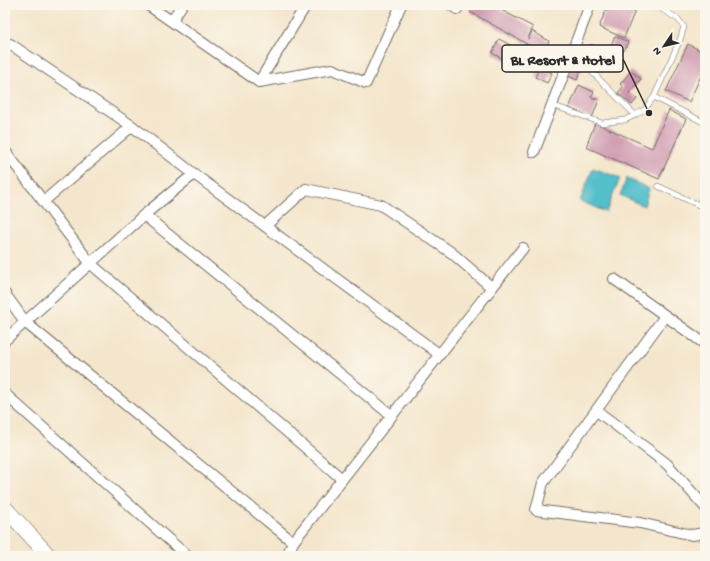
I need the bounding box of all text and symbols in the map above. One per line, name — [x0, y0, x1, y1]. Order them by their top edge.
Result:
north arrow — [644, 26, 684, 66]
text: N — [650, 44, 664, 57]
callout: BL Resort & Hotel — [502, 45, 623, 72]
text: BL Resort & Hotel — [510, 52, 616, 70]

